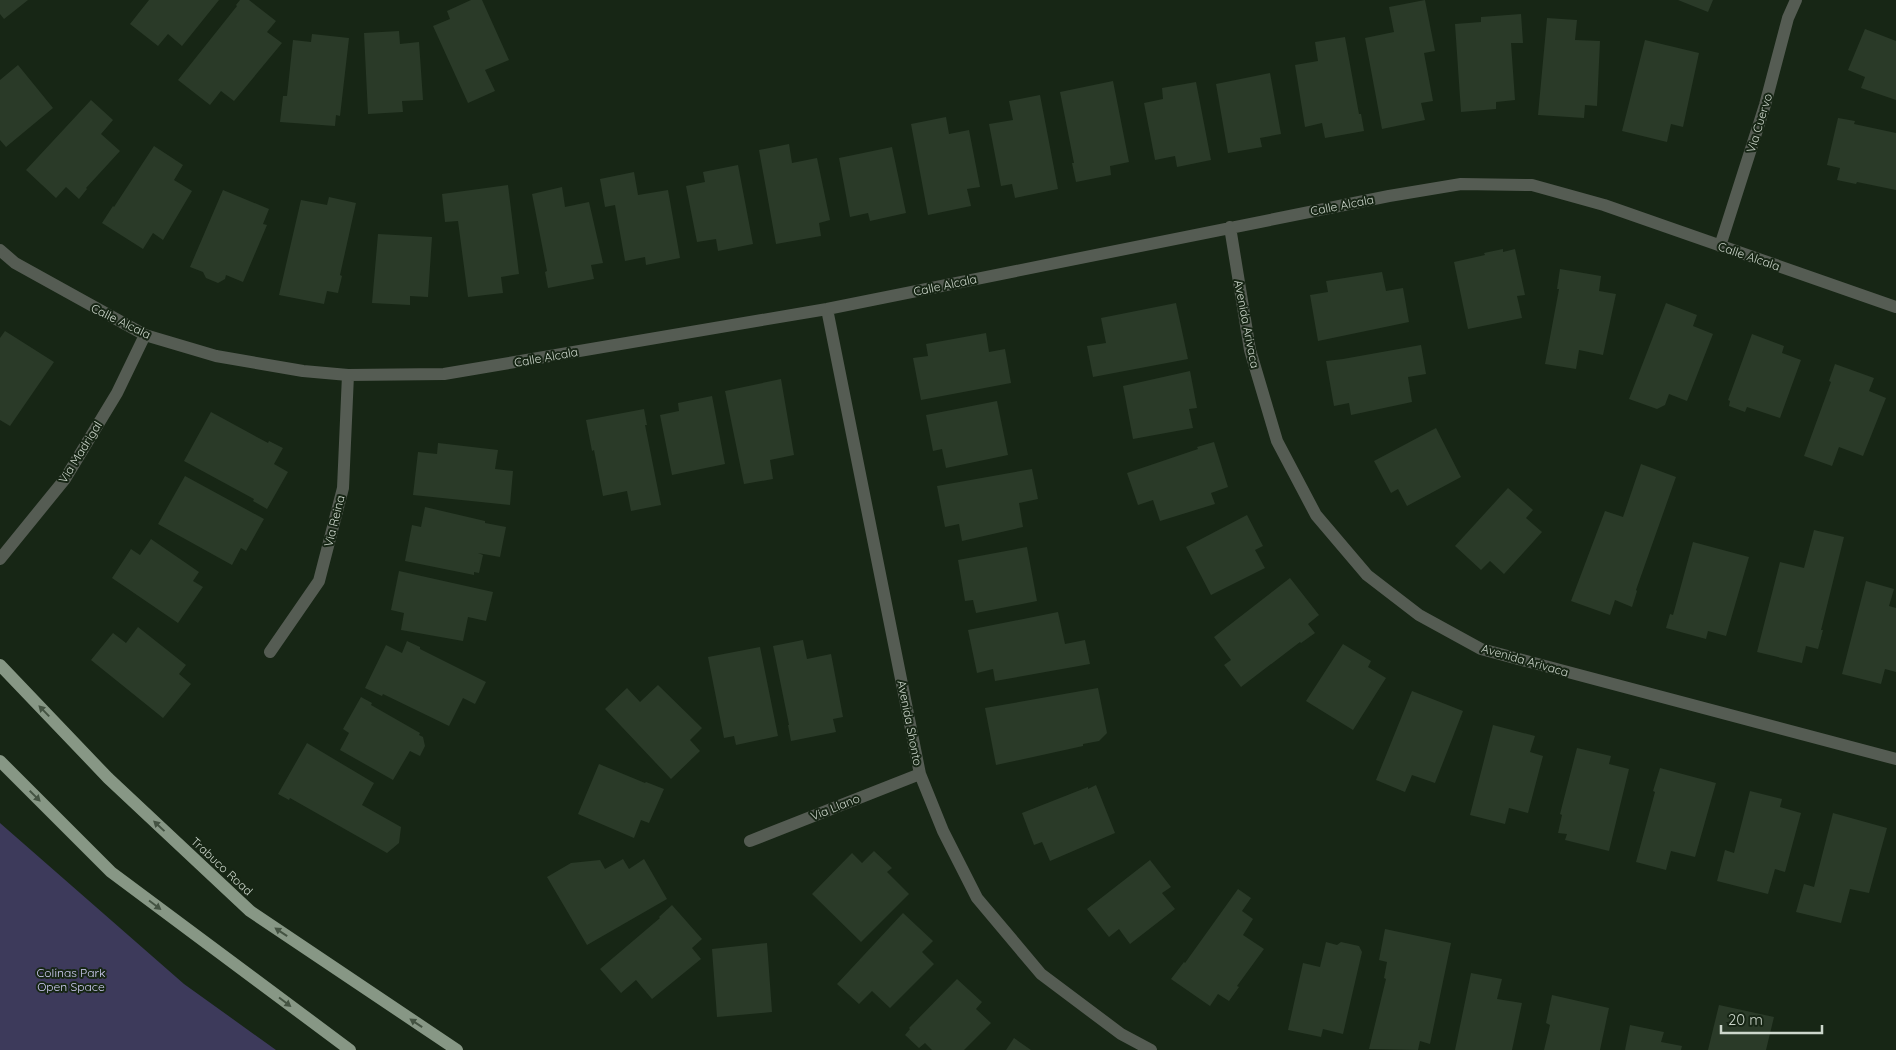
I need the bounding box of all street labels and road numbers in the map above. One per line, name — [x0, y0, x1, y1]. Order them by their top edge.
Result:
street label: Via Cuervo — [1743, 91, 1775, 155]
street label: Calle Alcala — [1309, 191, 1375, 219]
street label: Calle Alcala — [1716, 238, 1782, 274]
street label: Calle Alcala — [912, 271, 978, 299]
street label: Avenida Arivaca — [1231, 278, 1263, 370]
street label: Calle Alcala — [89, 300, 153, 342]
street label: Calle Alcala — [513, 344, 579, 370]
street label: Via Madrigal — [55, 418, 105, 486]
street label: Via Reina — [320, 494, 348, 548]
street label: Avenida Arivaca — [1480, 640, 1570, 680]
street label: Avenida Shonto — [894, 679, 926, 767]
street label: Via Llano — [808, 790, 862, 824]
street label: Trabuco Road — [188, 834, 256, 898]

